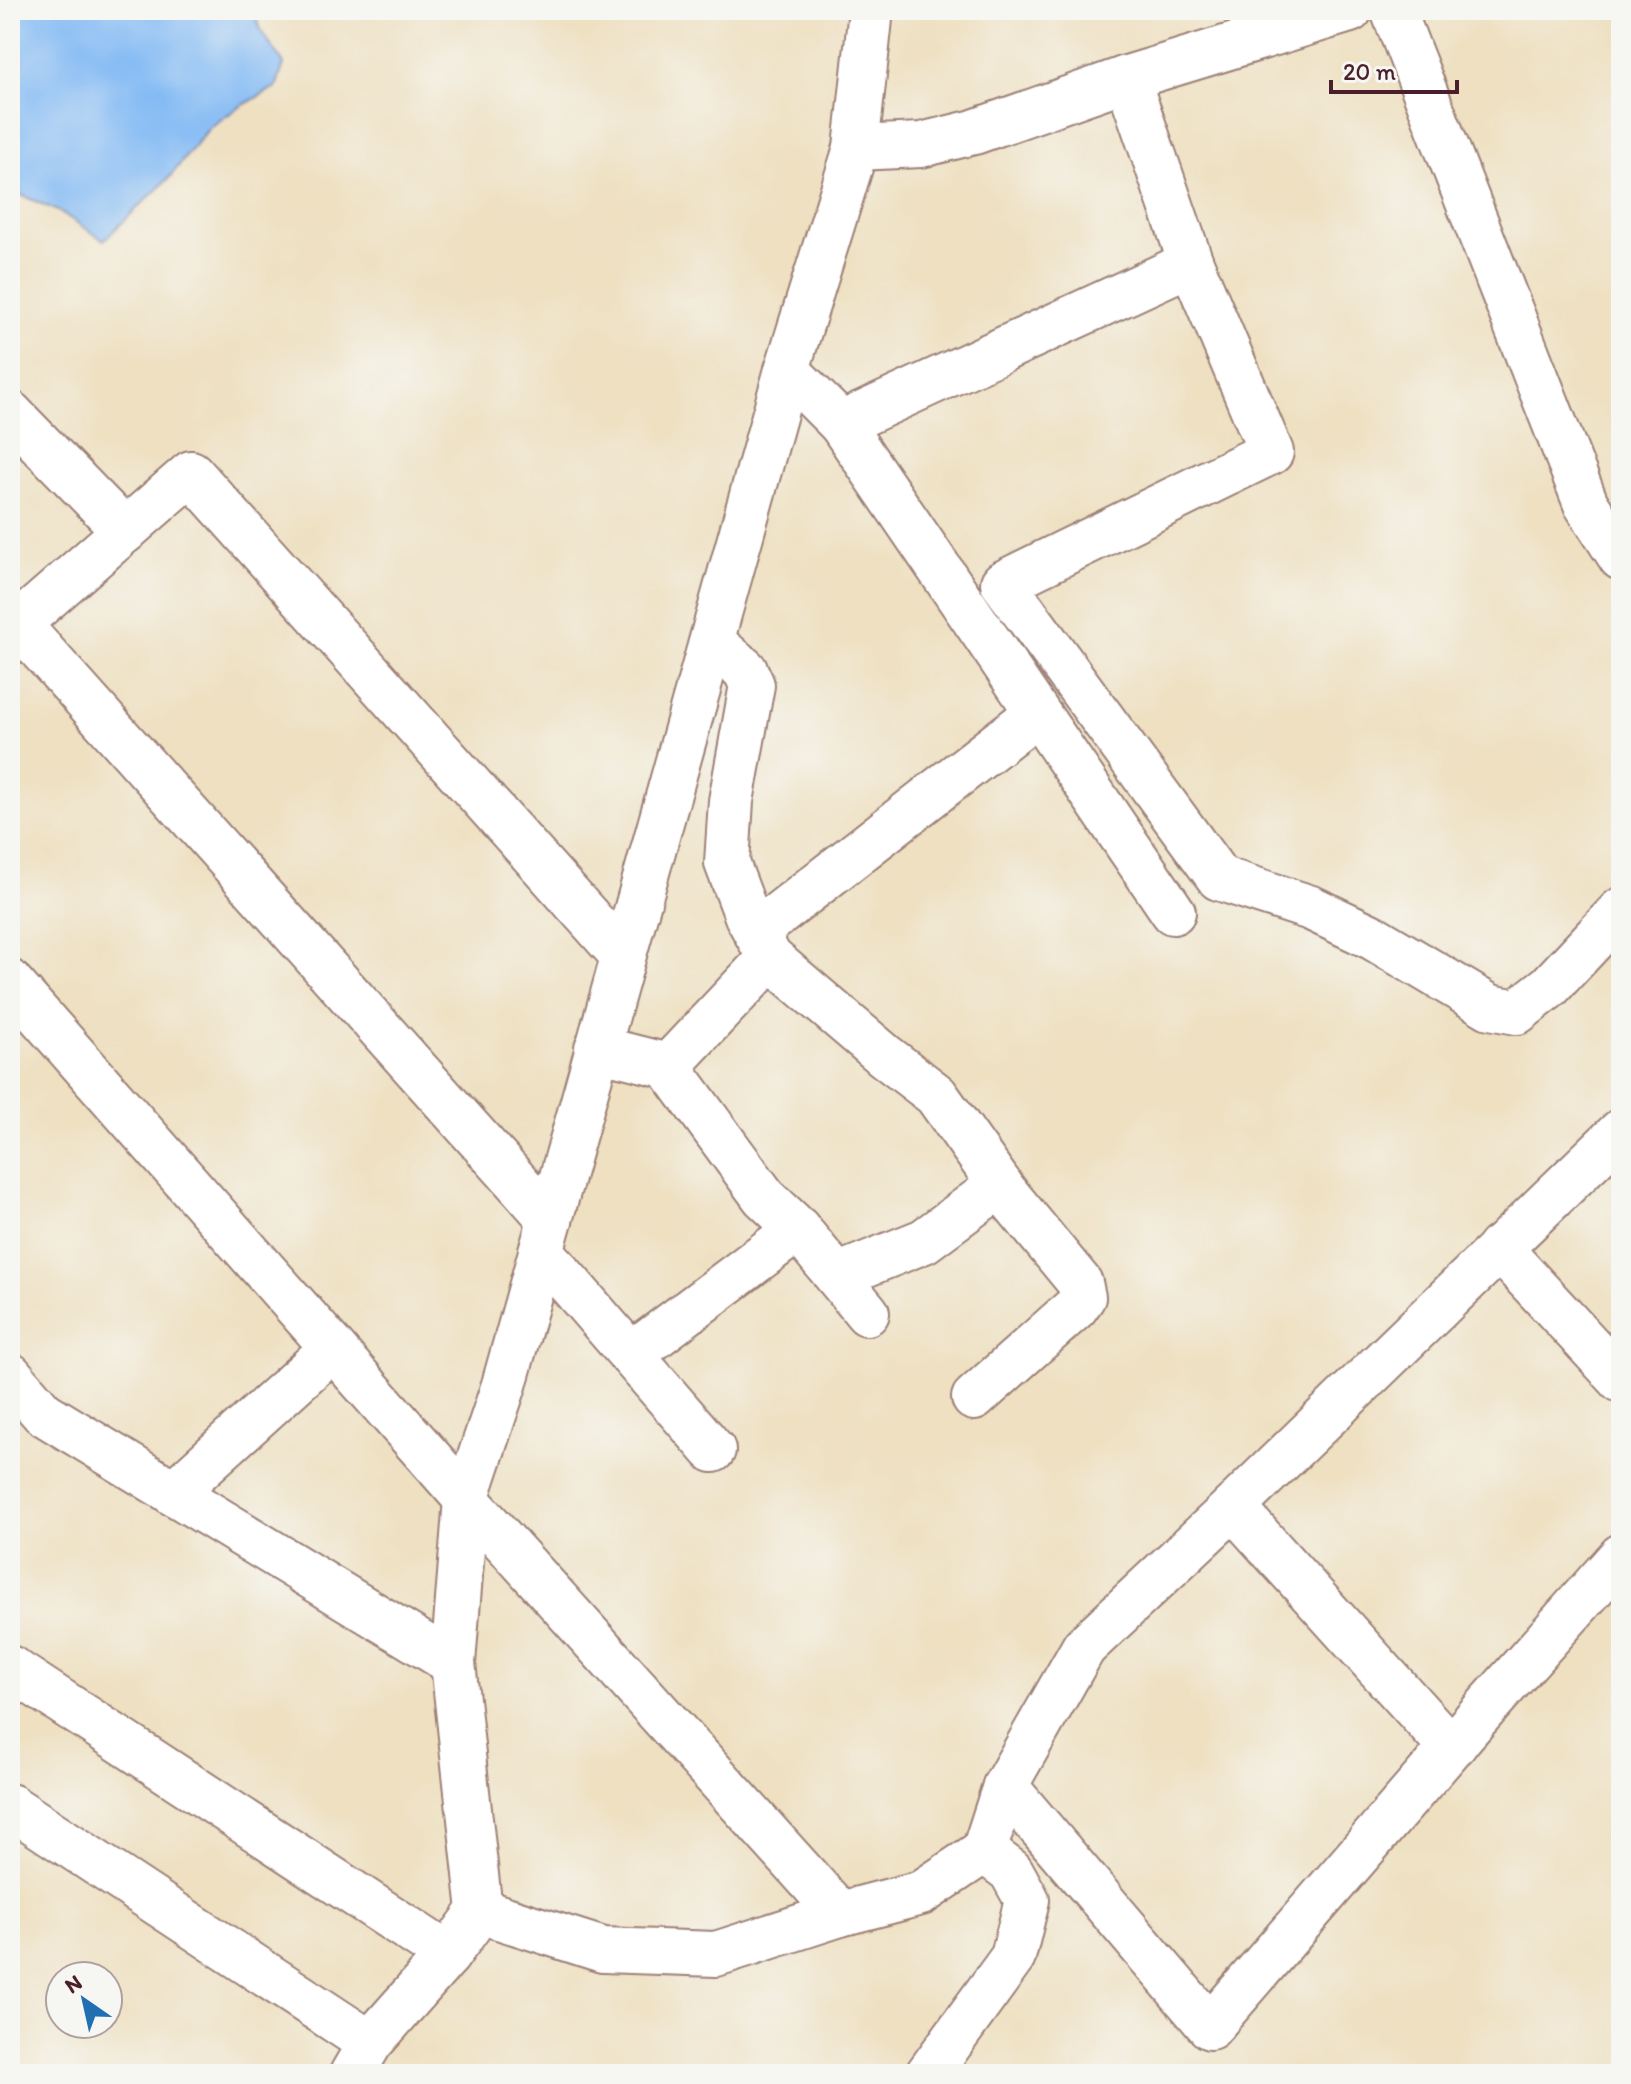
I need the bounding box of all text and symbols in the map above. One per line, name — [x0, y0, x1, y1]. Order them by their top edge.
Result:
scale bar — [1331, 44, 1457, 94]
text: 20 m — [1343, 57, 1396, 86]
north arrow — [44, 1960, 124, 2040]
text: N — [59, 1968, 87, 1999]

